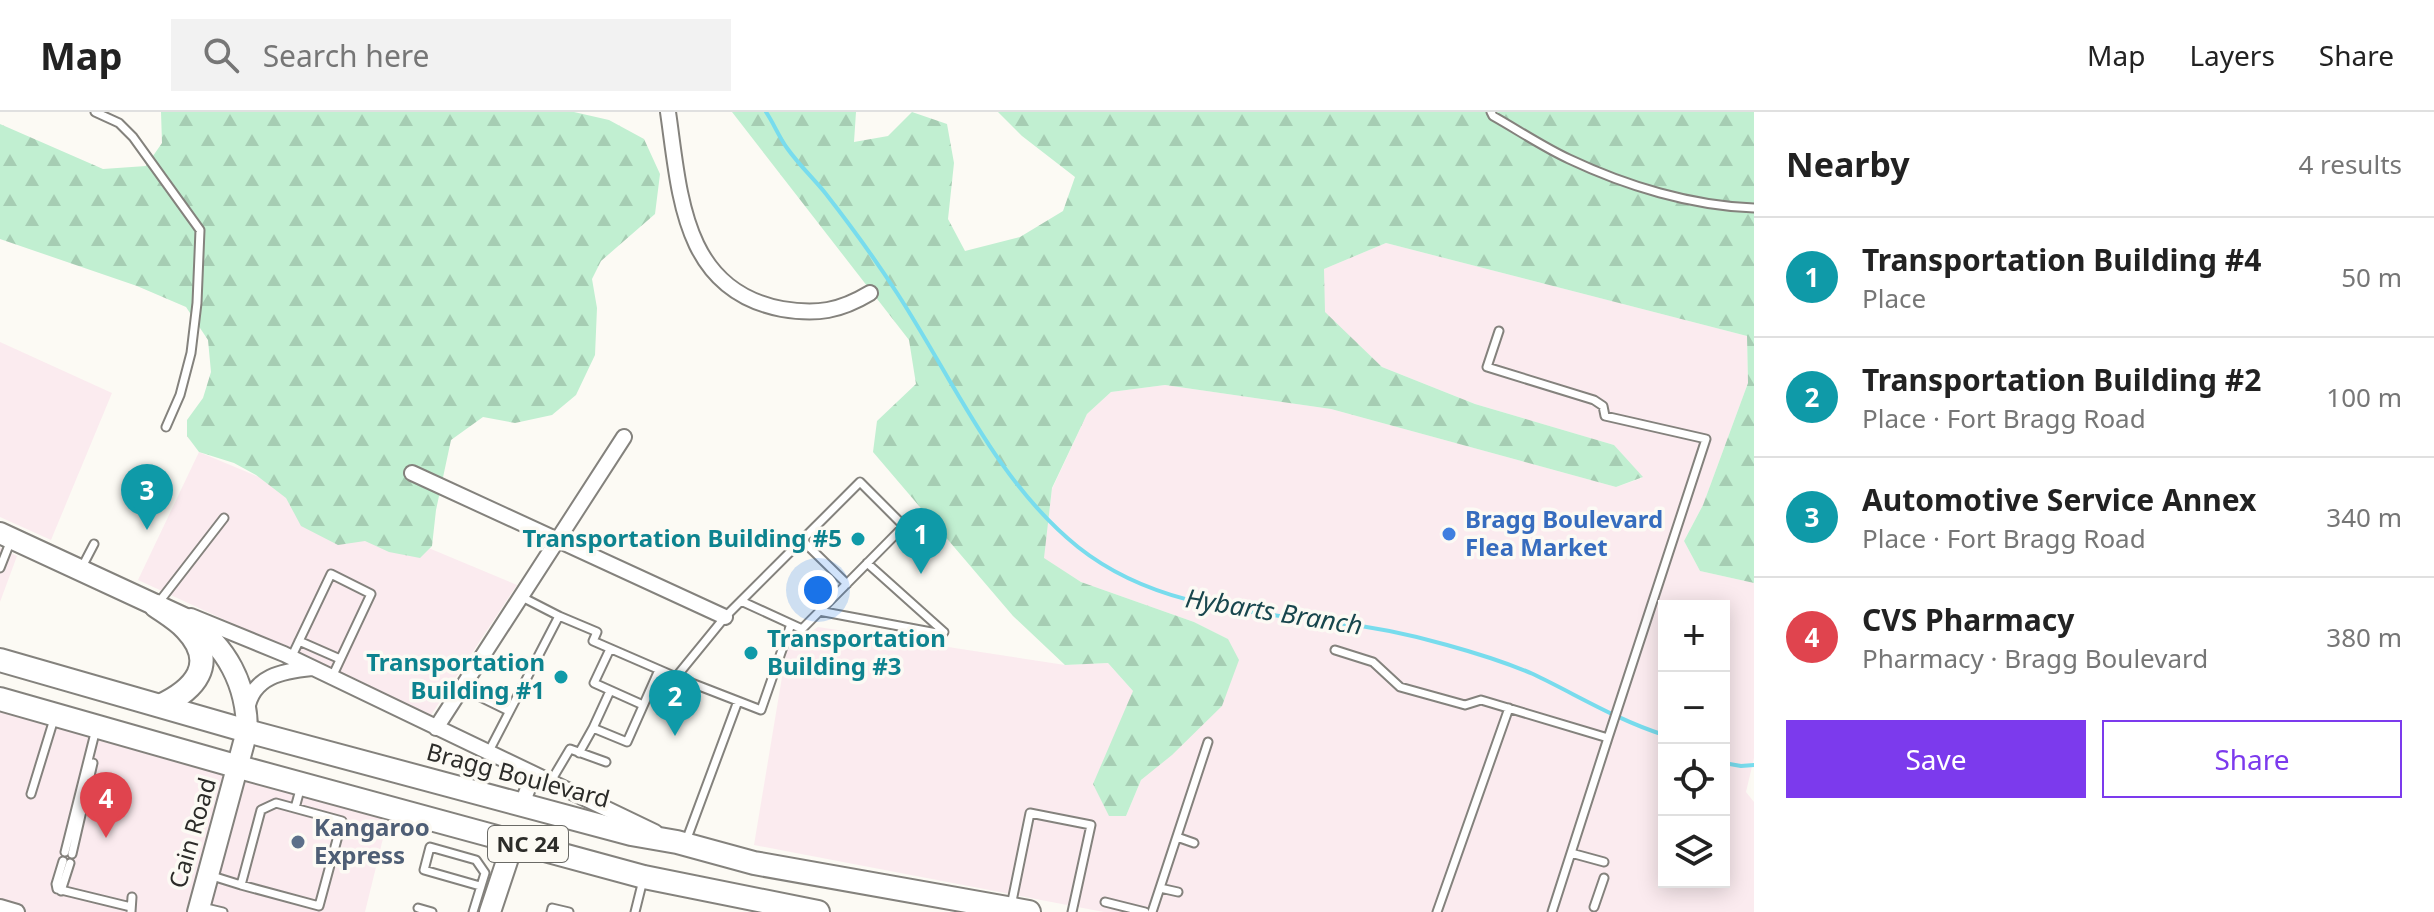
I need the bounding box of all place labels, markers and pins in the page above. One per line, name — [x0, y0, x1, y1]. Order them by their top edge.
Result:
pin: 3 — [121, 464, 173, 530]
place label: Bragg Boulevard Flea Market — [1465, 502, 1663, 563]
pin: 1 — [895, 508, 947, 574]
place label: Transportation Building #5 — [522, 521, 842, 554]
marker: Bragg Boulevard Flea Market — [1440, 525, 1458, 543]
marker: Transportation Building #5 — [849, 530, 867, 548]
place label: Transportation Building #3 — [767, 621, 946, 682]
marker: Transportation Building #3 — [742, 644, 760, 662]
place label: Transportation Building #1 — [366, 645, 545, 706]
marker: Transportation Building #1 — [552, 668, 570, 686]
pin: 2 — [649, 670, 701, 736]
pin: 4 — [80, 772, 132, 838]
place label: Kangaroo Express — [314, 810, 430, 871]
marker: Kangaroo Express — [289, 833, 307, 851]

